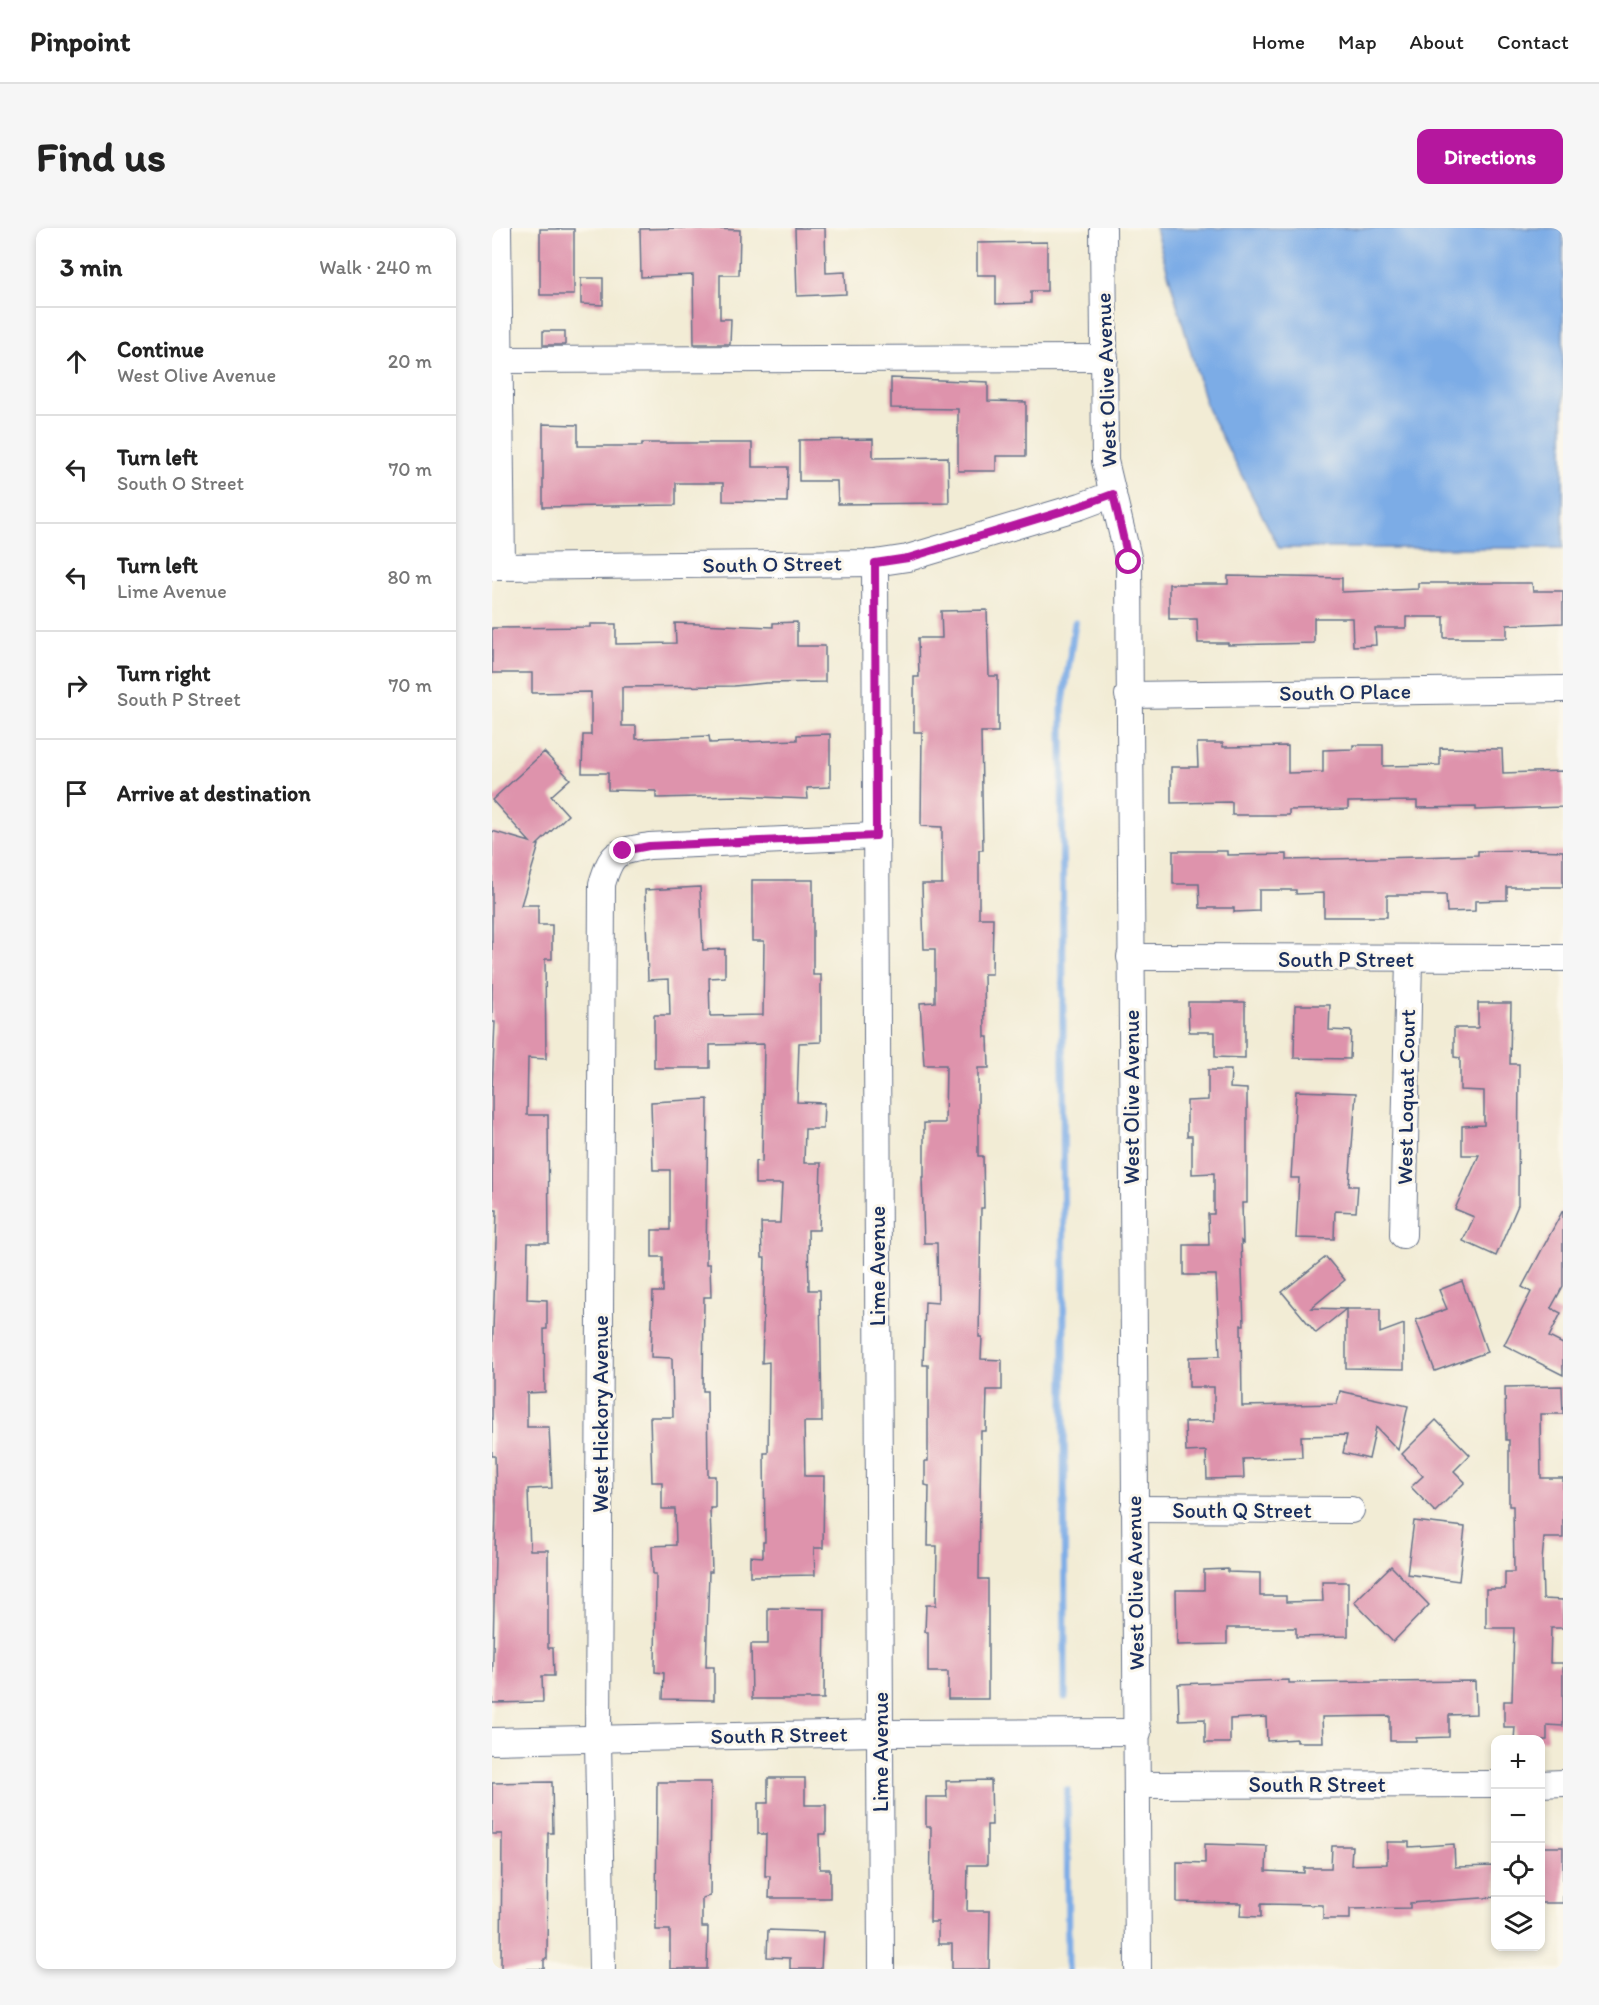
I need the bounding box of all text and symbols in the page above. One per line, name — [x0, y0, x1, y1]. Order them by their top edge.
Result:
text: Pinpoint — [30, 24, 131, 58]
text: Home — [1252, 29, 1305, 54]
text: Map — [1338, 29, 1377, 54]
text: About — [1410, 29, 1464, 54]
text: Contact — [1497, 29, 1569, 54]
button: Directions — [1417, 129, 1563, 184]
text: Find us — [36, 131, 166, 182]
text: 3 min — [60, 251, 122, 283]
text: Walk · 240 m — [319, 255, 432, 279]
street label: West Olive Avenue — [1089, 292, 1123, 468]
text: Continue — [117, 336, 204, 363]
icon: ahead — [60, 345, 93, 378]
text: 20 m — [388, 349, 432, 373]
text: West Olive Avenue — [117, 363, 276, 387]
text: Turn left — [117, 444, 198, 471]
icon: left — [60, 453, 93, 486]
text: 70 m — [388, 457, 432, 481]
text: South O Street — [117, 471, 244, 495]
route start — [1115, 548, 1141, 574]
street label: South O Street — [702, 549, 842, 579]
text: Turn left — [117, 552, 198, 579]
icon: left — [60, 561, 93, 594]
text: 80 m — [387, 565, 432, 589]
text: Lime Avenue — [117, 579, 227, 603]
text: Turn right — [117, 660, 211, 687]
icon: right — [60, 669, 93, 702]
text: 70 m — [388, 673, 432, 697]
street label: South O Place — [1279, 677, 1411, 707]
text: South P Street — [117, 687, 241, 711]
icon: arrive — [60, 777, 93, 810]
text: Arrive at destination — [117, 780, 311, 807]
route end — [609, 837, 635, 863]
street label: South P Street — [1278, 946, 1414, 973]
street label: West Loquat Court — [1391, 1009, 1421, 1185]
street label: West Olive Avenue — [1118, 1010, 1145, 1184]
street label: Lime Avenue — [864, 1206, 891, 1326]
street label: West Hickory Avenue — [587, 1315, 614, 1513]
street label: West Olive Avenue — [1120, 1495, 1150, 1671]
street label: South Q Street — [1172, 1497, 1312, 1524]
street label: Lime Avenue — [867, 1692, 894, 1812]
street label: South R Street — [710, 1720, 848, 1750]
map controls — [1491, 1735, 1545, 1951]
button: + — [1491, 1735, 1545, 1789]
street label: South R Street — [1248, 1771, 1386, 1798]
button: − — [1491, 1789, 1545, 1843]
button: locate — [1491, 1843, 1545, 1897]
button: layers — [1491, 1897, 1545, 1951]

